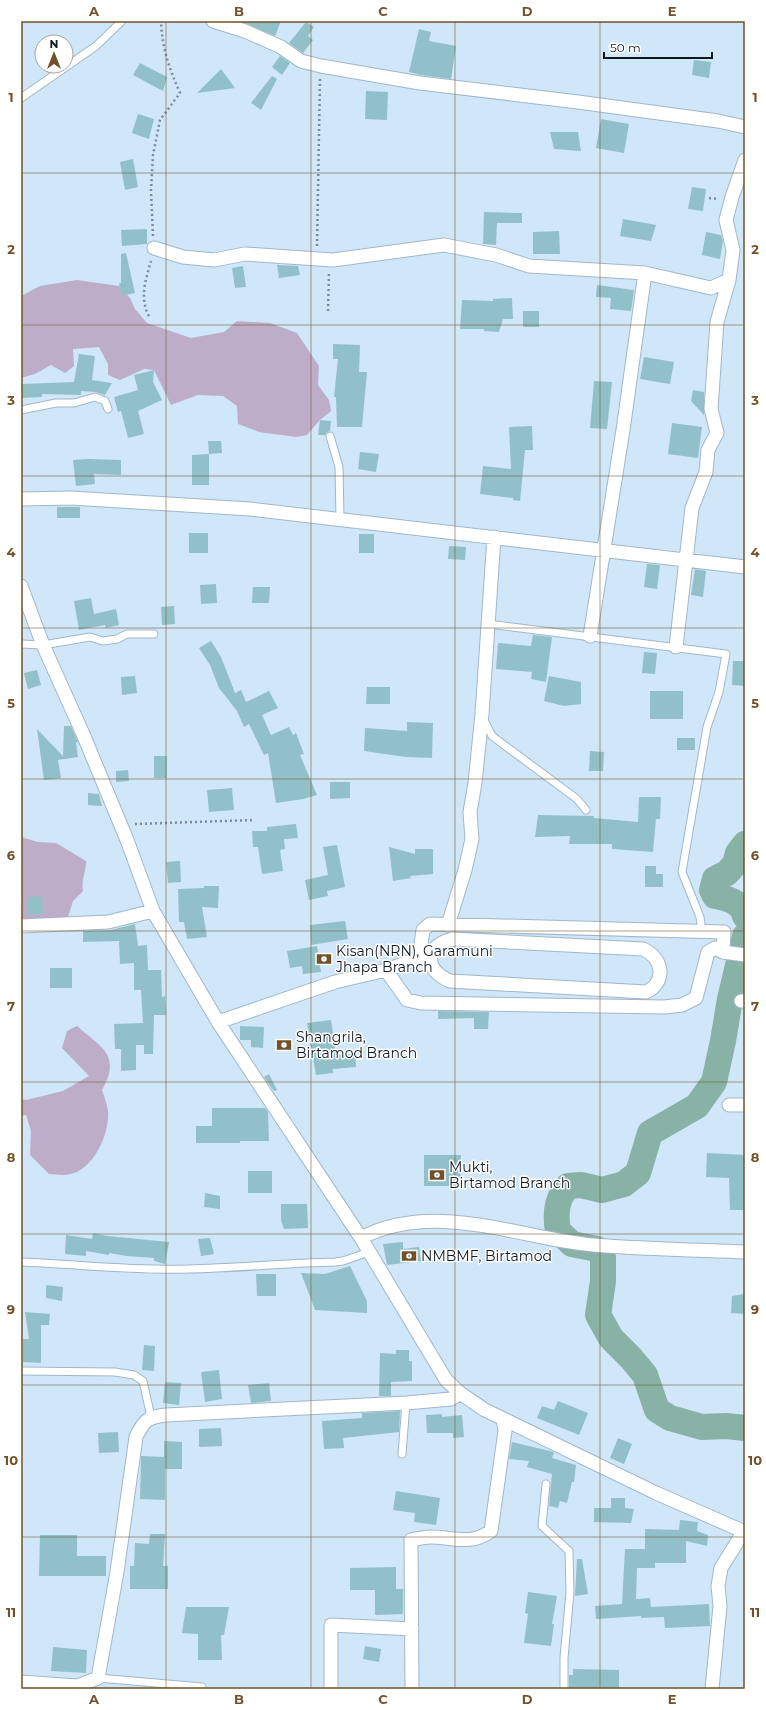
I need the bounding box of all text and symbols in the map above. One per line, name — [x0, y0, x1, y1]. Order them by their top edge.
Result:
text: A — [88, 3, 100, 19]
text: B — [234, 3, 244, 19]
text: C — [378, 3, 388, 19]
text: D — [522, 3, 533, 19]
text: E — [668, 3, 677, 19]
north arrow — [34, 34, 74, 74]
scale bar — [604, 34, 712, 60]
text: N — [50, 37, 58, 51]
text: 50 m — [610, 40, 641, 55]
text: 1 — [8, 89, 14, 105]
text: 1 — [752, 89, 758, 105]
text: 2 — [7, 241, 15, 257]
text: 2 — [751, 241, 759, 257]
text: 3 — [6, 392, 15, 408]
text: 3 — [750, 392, 759, 408]
text: 4 — [7, 544, 16, 560]
text: 4 — [751, 544, 760, 560]
text: 5 — [7, 695, 15, 711]
text: 5 — [751, 695, 759, 711]
text: 6 — [7, 847, 16, 863]
text: 6 — [751, 847, 760, 863]
place label: Kisan(NRN), Garamuni Jhapa Branch — [335, 942, 493, 976]
bank icon: Kisan(NRN), Garamuni Jhapa Branch — [315, 950, 333, 968]
text: 7 — [7, 998, 15, 1014]
text: 7 — [751, 998, 759, 1014]
place label: Shangrila, Birtamod Branch — [296, 1028, 417, 1062]
bank icon: Shangrila, Birtamod Branch — [275, 1036, 293, 1054]
text: 8 — [7, 1149, 16, 1165]
text: 8 — [751, 1149, 760, 1165]
place label: Mukti, Birtamod Branch — [449, 1158, 570, 1192]
bank icon: Mukti, Birtamod Branch — [428, 1166, 446, 1184]
bank icon: NMBMF, Birtamod — [400, 1247, 418, 1265]
place label: NMBMF, Birtamod — [421, 1247, 552, 1265]
text: 9 — [7, 1301, 15, 1317]
text: 9 — [751, 1301, 759, 1317]
text: 10 — [4, 1452, 18, 1468]
text: 10 — [748, 1452, 762, 1468]
text: 11 — [6, 1604, 16, 1620]
text: 11 — [750, 1604, 760, 1620]
text: A — [88, 1691, 100, 1707]
text: B — [234, 1691, 244, 1707]
text: C — [378, 1691, 388, 1707]
text: D — [522, 1691, 533, 1707]
text: E — [668, 1691, 677, 1707]

